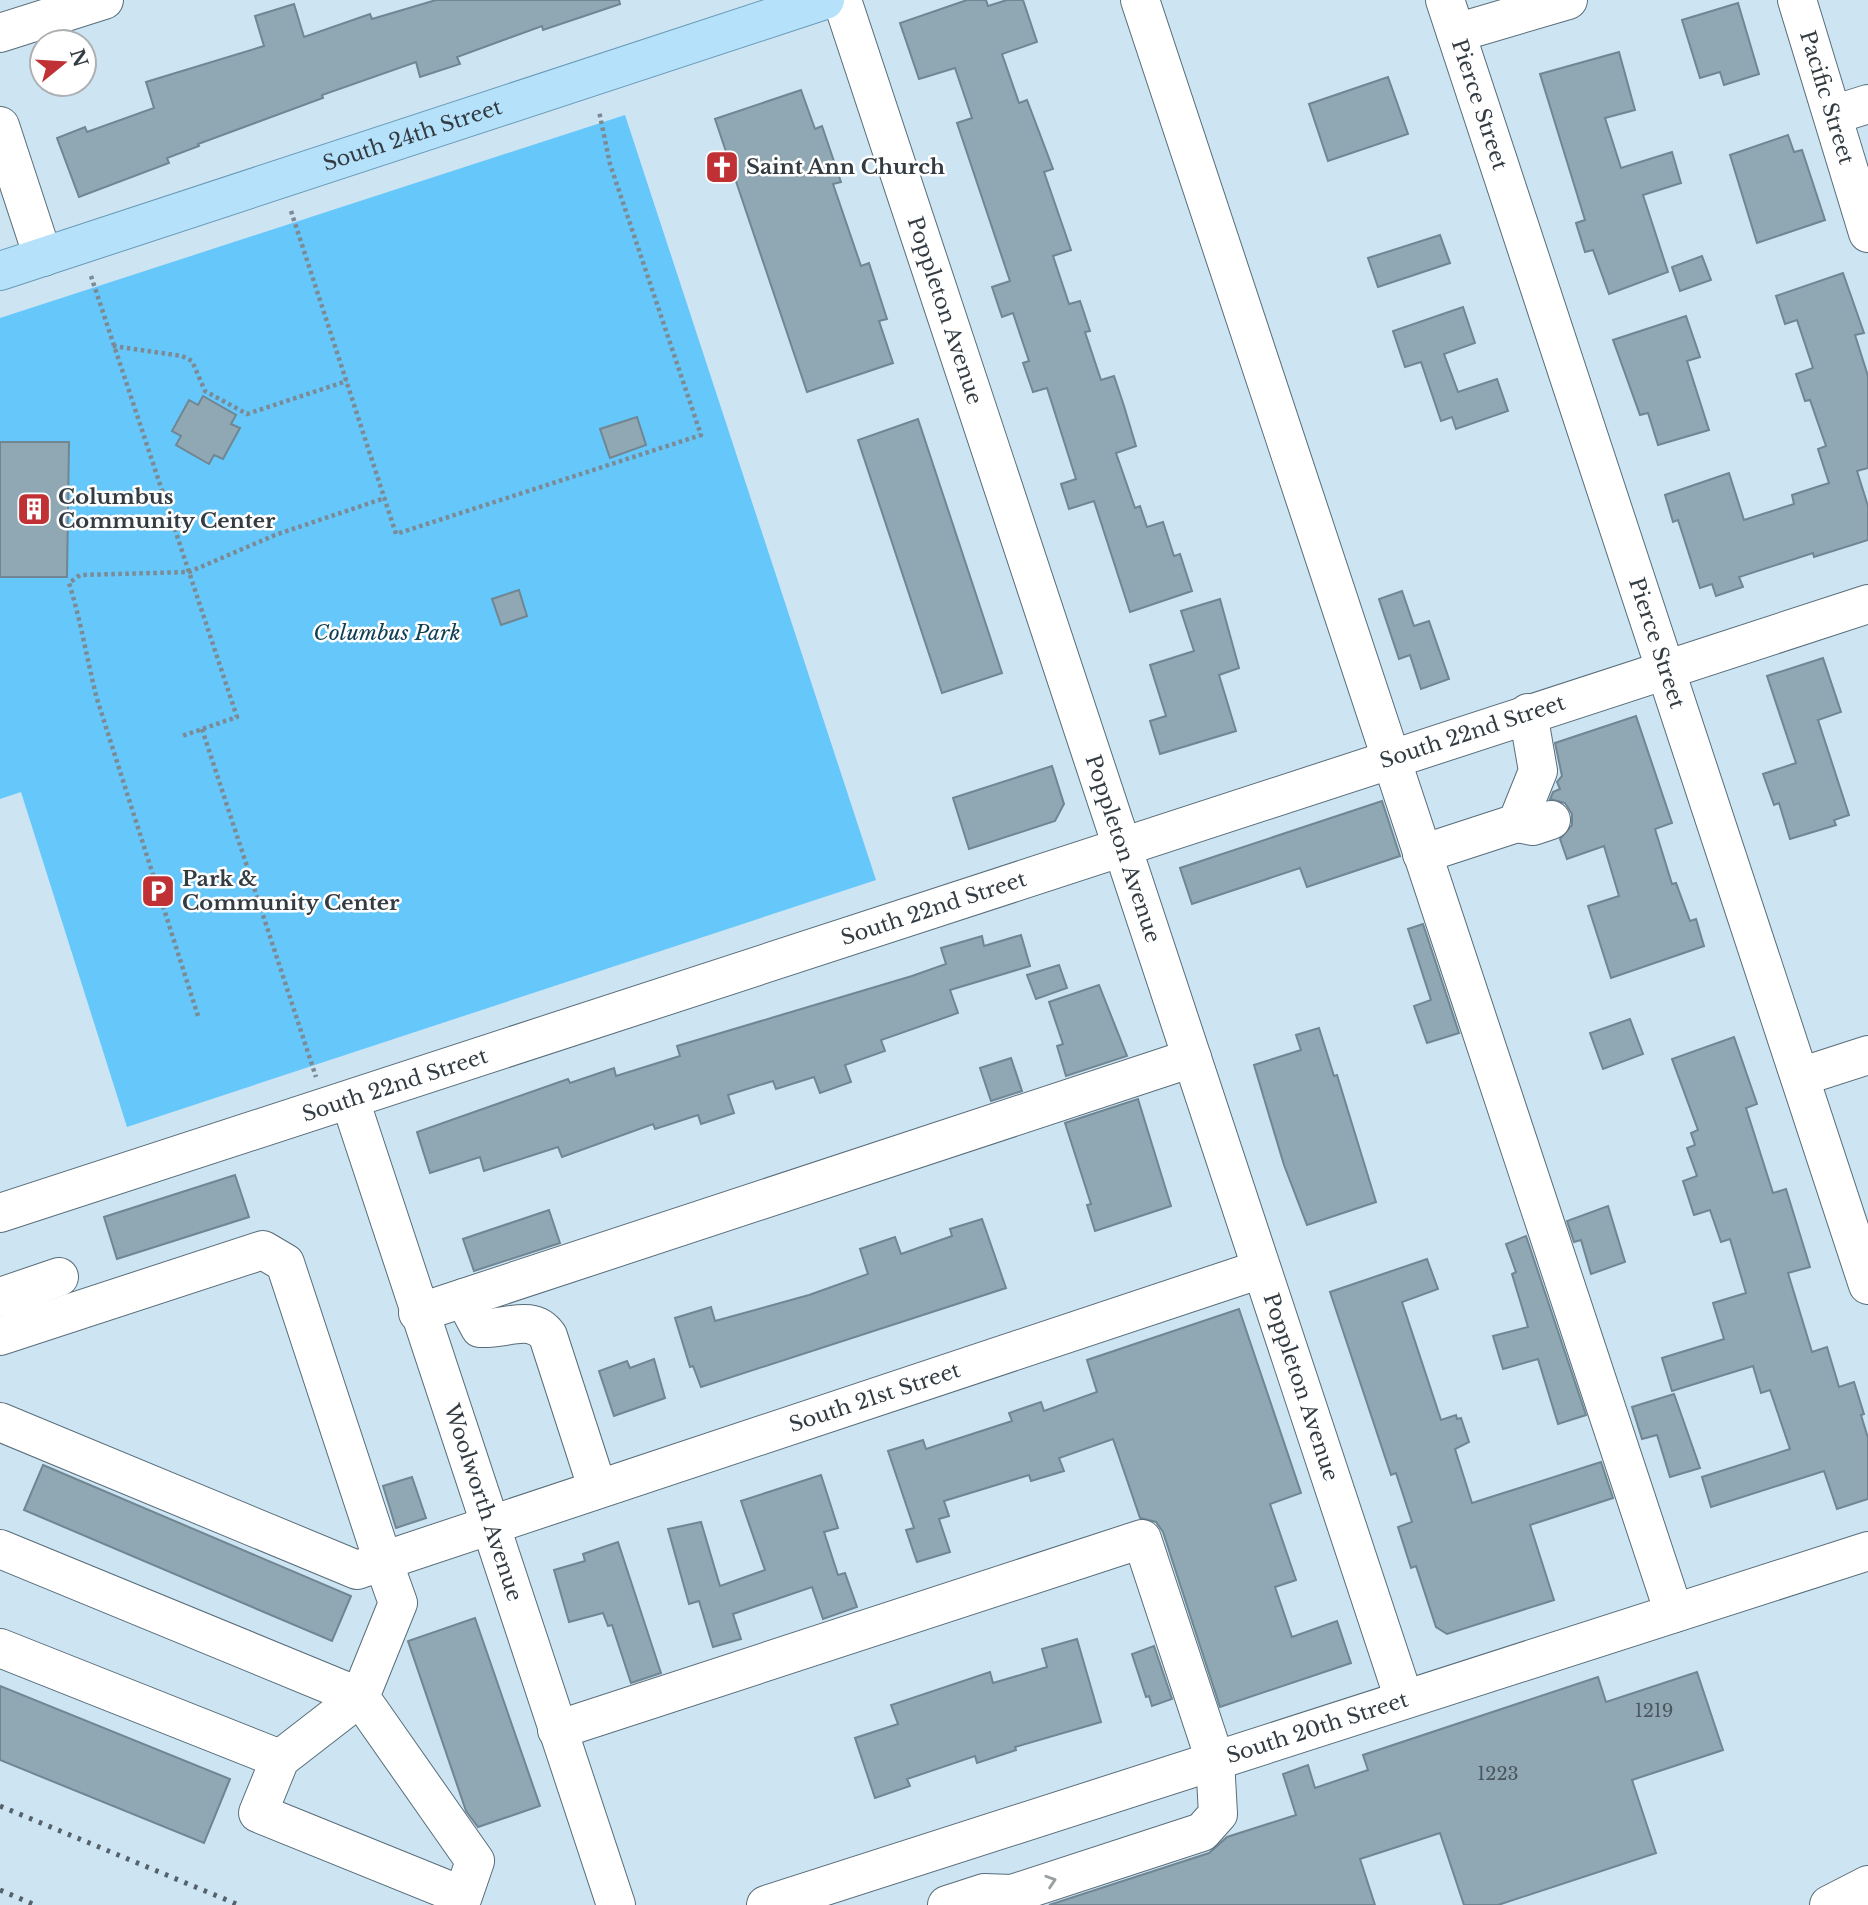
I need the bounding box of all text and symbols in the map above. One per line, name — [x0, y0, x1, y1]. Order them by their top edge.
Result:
north arrow — [28, 28, 98, 98]
street label: Pacific Street — [1794, 28, 1859, 168]
street label: Pierce Street — [1446, 36, 1513, 173]
text: N — [65, 46, 92, 70]
street label: South 24th Street — [320, 94, 505, 177]
church icon: Saint Ann Church — [703, 148, 741, 186]
place label: Saint Ann Church — [746, 154, 945, 180]
street label: Poppleton Avenue — [902, 213, 988, 408]
place label: Columbus Community Center — [58, 484, 276, 534]
building icon: Columbus Community Center — [15, 490, 53, 528]
street label: Pierce Street — [1623, 574, 1690, 712]
park label: Columbus Park — [314, 620, 460, 646]
street label: South 22nd Street — [1376, 690, 1569, 774]
street label: Poppleton Avenue — [1080, 751, 1166, 946]
place label: Park & Community Center — [182, 866, 400, 916]
street label: South 22nd Street — [838, 866, 1030, 951]
parking icon: Park & Community Center — [139, 872, 177, 910]
street label: South 22nd Street — [299, 1043, 491, 1128]
street label: Poppleton Avenue — [1258, 1290, 1344, 1484]
street label: South 21st Street — [786, 1357, 964, 1438]
street label: Woolworth Avenue — [438, 1400, 528, 1605]
street label: South 20th Street — [1223, 1687, 1411, 1769]
house number: 1219 — [1635, 1700, 1673, 1722]
house number: 1223 — [1477, 1763, 1519, 1785]
one-way arrow — [1044, 1875, 1056, 1890]

